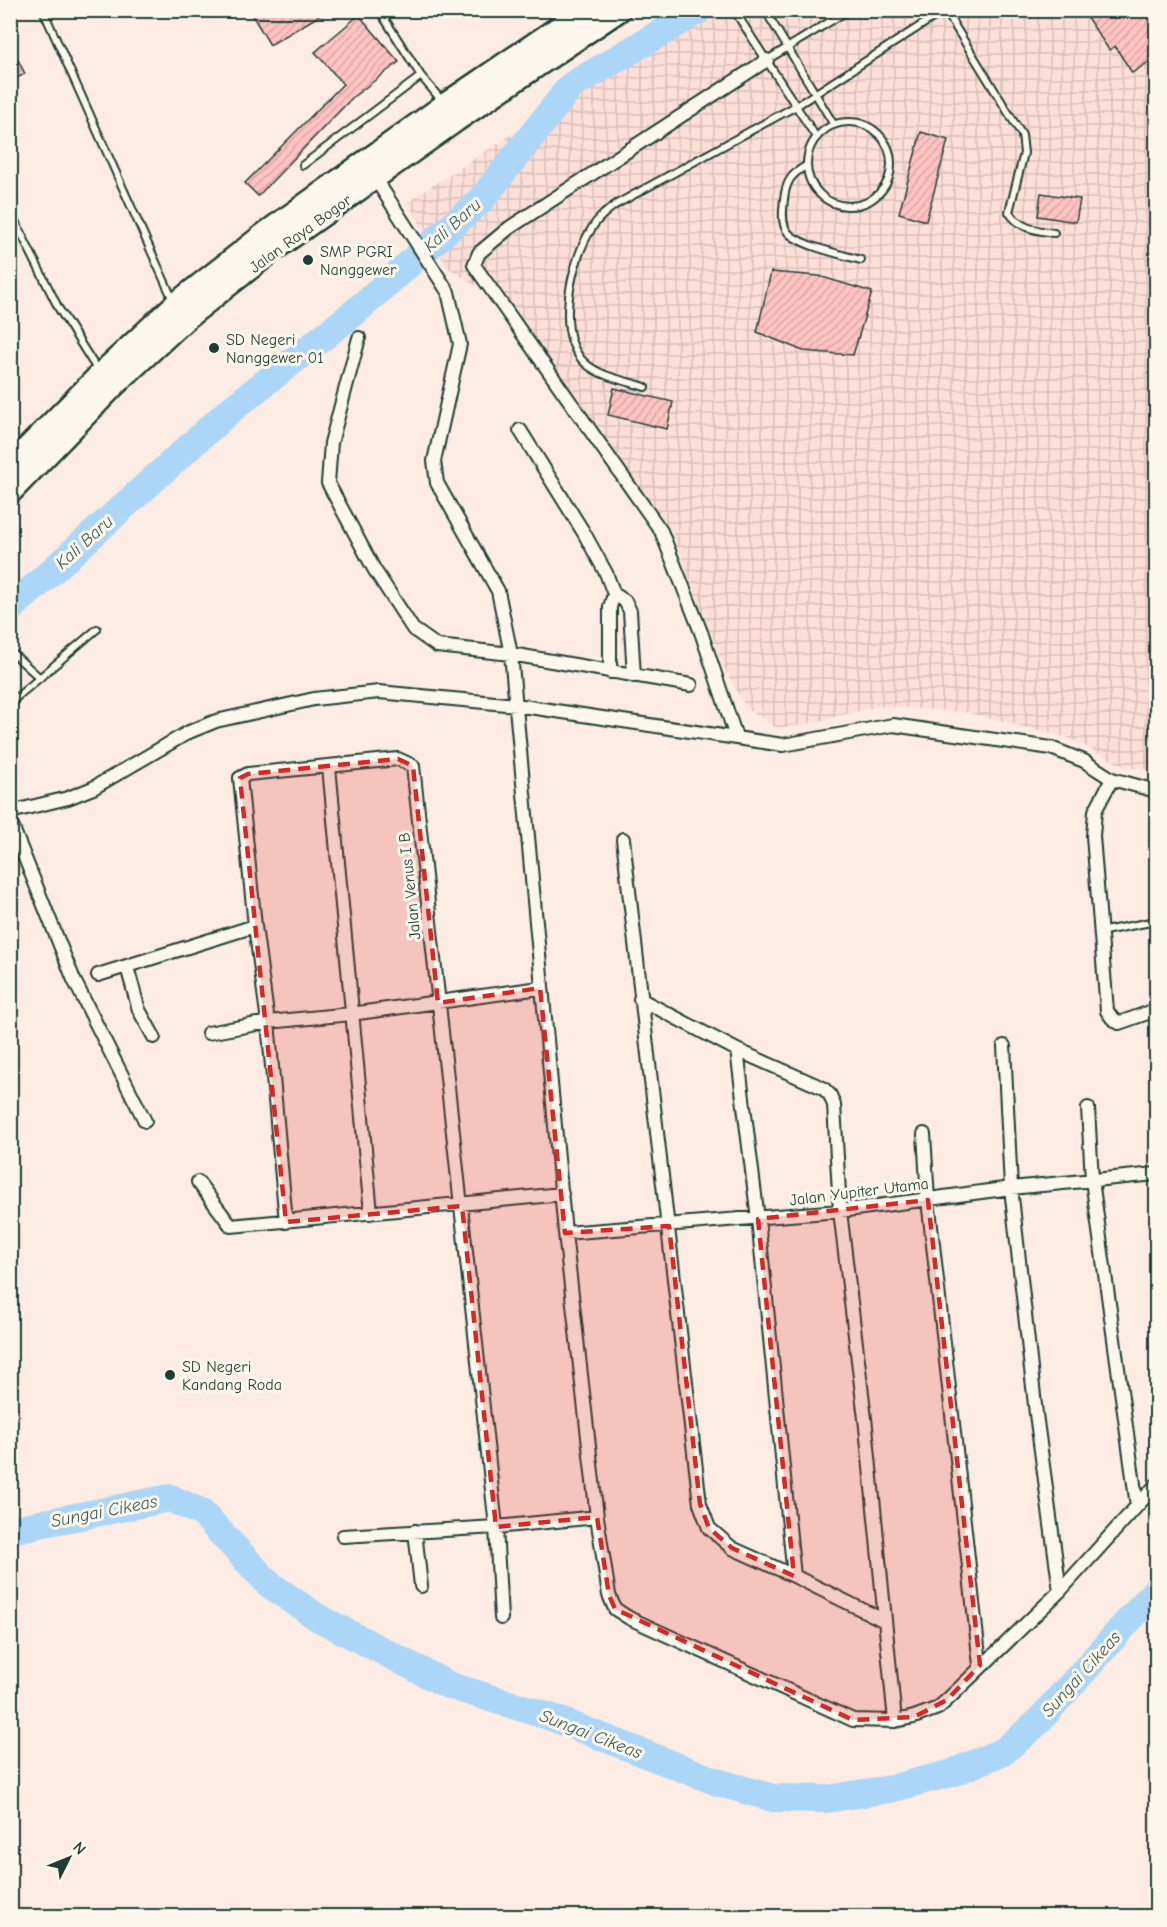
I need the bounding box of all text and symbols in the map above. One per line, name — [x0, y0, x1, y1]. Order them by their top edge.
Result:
street label: Jalan Raya Bogor — [246, 190, 355, 277]
water label: Kali Baru — [419, 194, 485, 257]
place label: SMP PGRI Nanggewer — [320, 243, 397, 279]
marker: SMP PGRI Nanggewer — [301, 253, 315, 267]
place label: SD Negeri Nanggewer 01 — [226, 331, 324, 367]
marker: SD Negeri Nanggewer 01 — [207, 341, 221, 355]
water label: Kali Baru — [51, 511, 117, 574]
street label: Jalan Venus I B — [395, 831, 425, 940]
street label: Jalan Yupiter Utama — [789, 1175, 930, 1209]
place label: SD Negeri Kandang Roda — [182, 1358, 282, 1394]
marker: SD Negeri Kandang Roda — [163, 1368, 177, 1382]
water label: Sungai Cikeas — [49, 1491, 159, 1532]
water label: Sungai Cikeas — [1038, 1627, 1126, 1721]
water label: Sungai Cikeas — [537, 1705, 645, 1764]
north arrow — [39, 1828, 99, 1888]
text: N — [69, 1838, 89, 1858]

